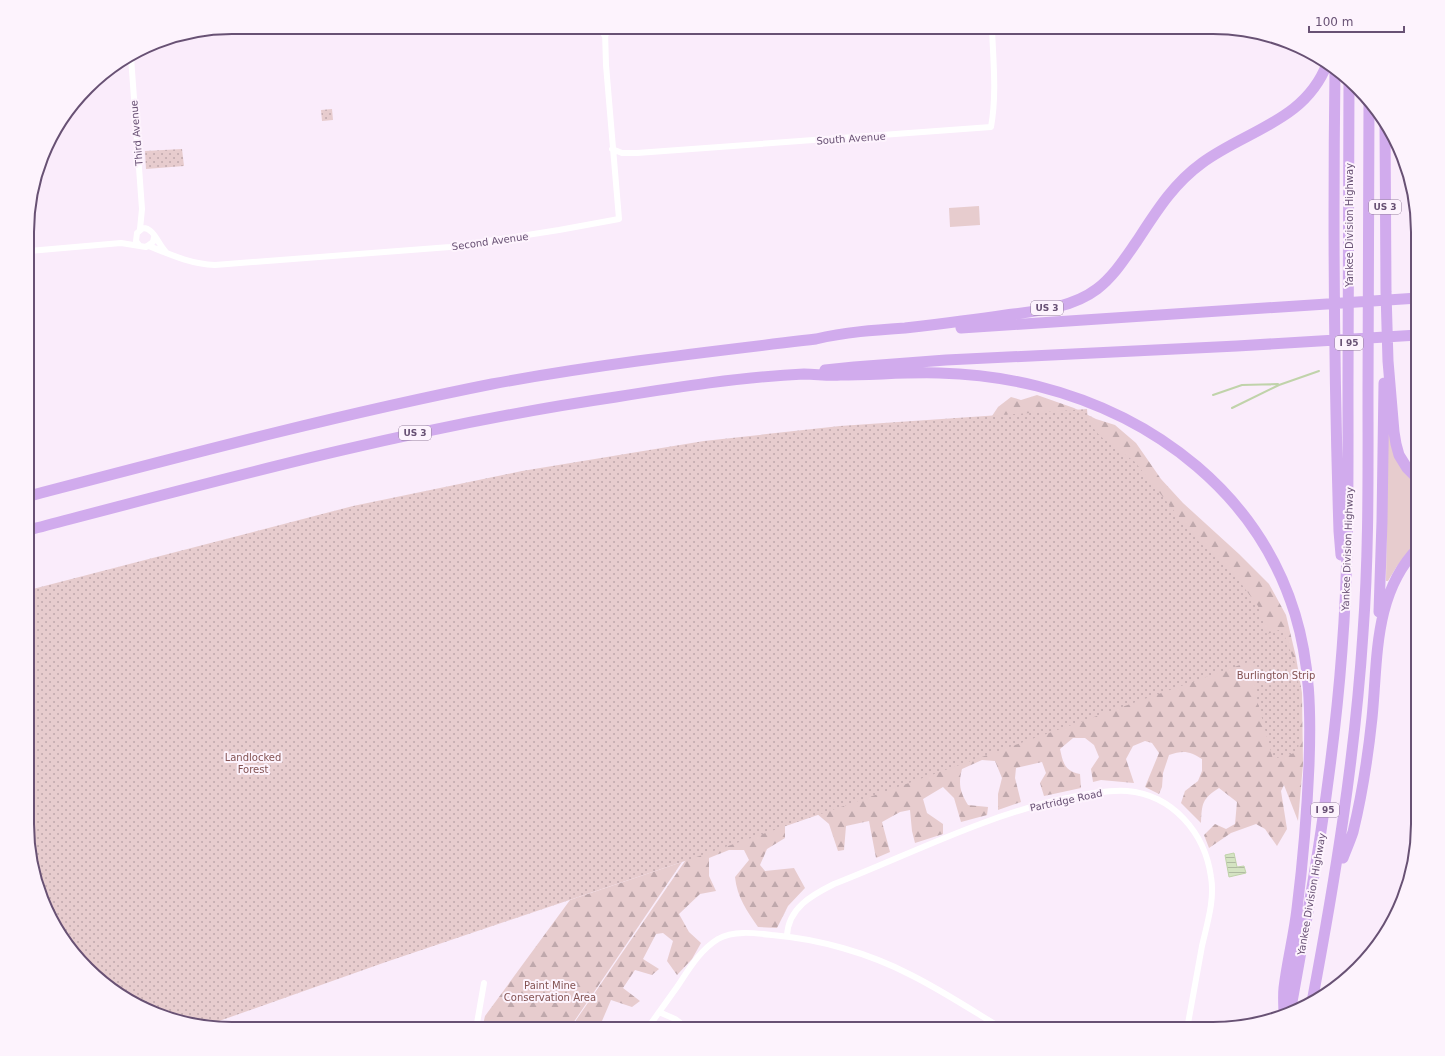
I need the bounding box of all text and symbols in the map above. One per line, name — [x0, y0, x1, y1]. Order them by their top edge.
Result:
scale bar — [1309, 8, 1404, 34]
text: 100 m — [1315, 15, 1353, 29]
street label: Third Avenue — [128, 100, 145, 167]
street label: South Avenue — [816, 131, 886, 146]
street label: Yankee Division Highway — [1344, 163, 1355, 288]
road number: US 3 — [1369, 200, 1401, 214]
street label: Second Avenue — [451, 231, 529, 252]
road number: US 3 — [1031, 301, 1063, 315]
road number: I 95 — [1335, 336, 1363, 350]
road number: US 3 — [399, 426, 431, 440]
street label: Yankee Division Highway — [1340, 487, 1355, 612]
park label: Burlington Strip — [1237, 670, 1315, 681]
park label: Landlocked Forest — [225, 752, 281, 775]
street label: Partridge Road — [1029, 787, 1103, 814]
road number: I 95 — [1311, 803, 1339, 817]
street label: Yankee Division Highway — [1295, 832, 1328, 957]
park label: Paint Mine Conservation Area — [504, 980, 596, 1003]

